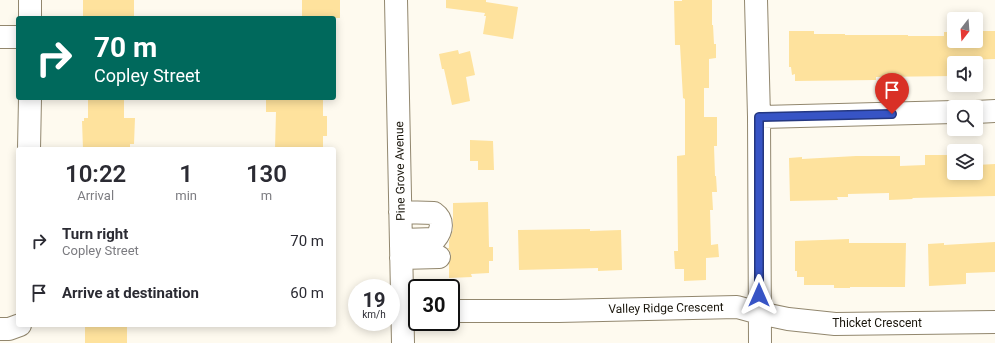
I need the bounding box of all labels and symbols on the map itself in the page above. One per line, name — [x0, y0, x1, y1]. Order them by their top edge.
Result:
north arrow — [947, 12, 983, 48]
pin — [875, 73, 909, 114]
street label: Pine Grove Avenue — [392, 121, 408, 221]
position arrow — [738, 274, 780, 316]
speed limit sign: 30 — [408, 279, 460, 331]
street label: Valley Ridge Crescent — [608, 300, 724, 316]
street label: Thicket Crescent — [832, 316, 922, 330]

